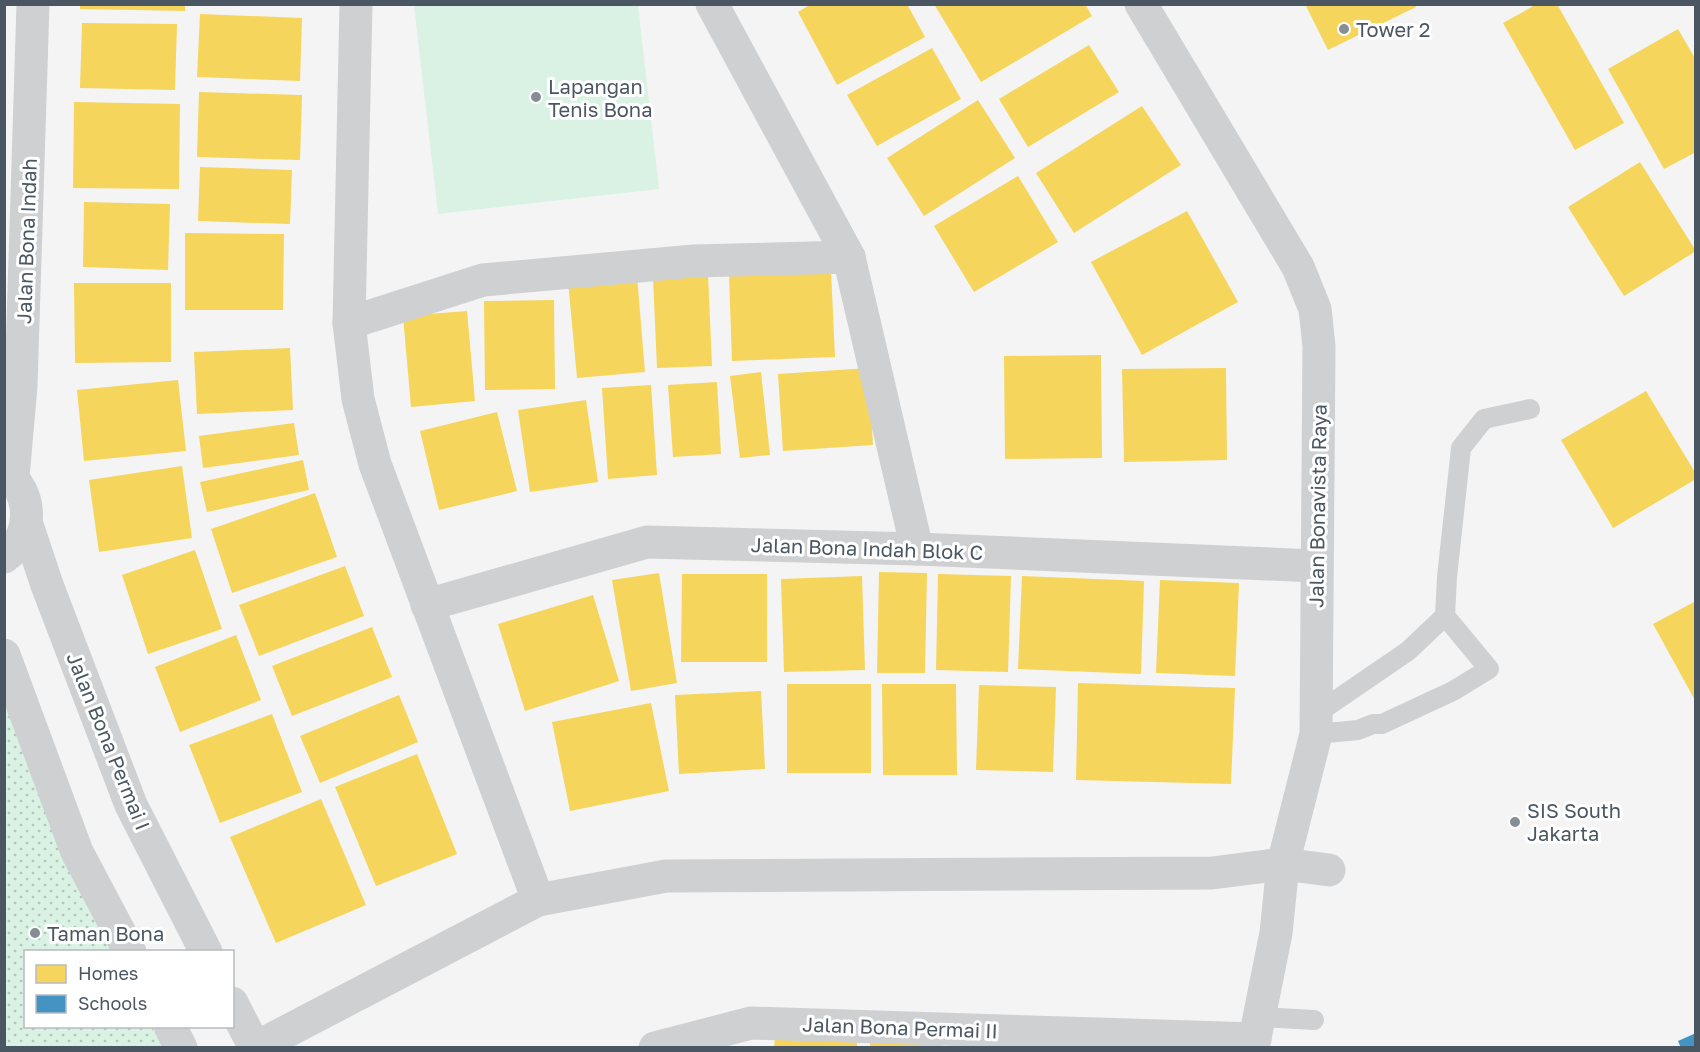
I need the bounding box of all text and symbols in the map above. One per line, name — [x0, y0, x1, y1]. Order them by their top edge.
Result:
place label: Tower 2 — [1356, 17, 1430, 41]
marker: Tower 2 — [1337, 22, 1351, 36]
place label: Lapangan Tenis Bona — [548, 74, 652, 121]
marker: Lapangan Tenis Bona — [529, 90, 543, 104]
street label: Jalan Bona Indah — [11, 158, 41, 324]
street label: Jalan Bonavista Raya — [1303, 404, 1331, 608]
street label: Jalan Bona Indah Blok C — [750, 532, 984, 564]
street label: Jalan Bona Permai I — [62, 649, 156, 833]
place label: SIS South Jakarta — [1527, 798, 1621, 845]
marker: SIS South Jakarta — [1508, 815, 1522, 829]
place label: Taman Bona — [47, 921, 164, 945]
marker: Taman Bona — [28, 926, 42, 940]
legend — [24, 950, 234, 1028]
text: Homes — [78, 962, 138, 984]
text: Schools — [78, 992, 147, 1014]
street label: Jalan Bona Permai II — [802, 1012, 998, 1042]

